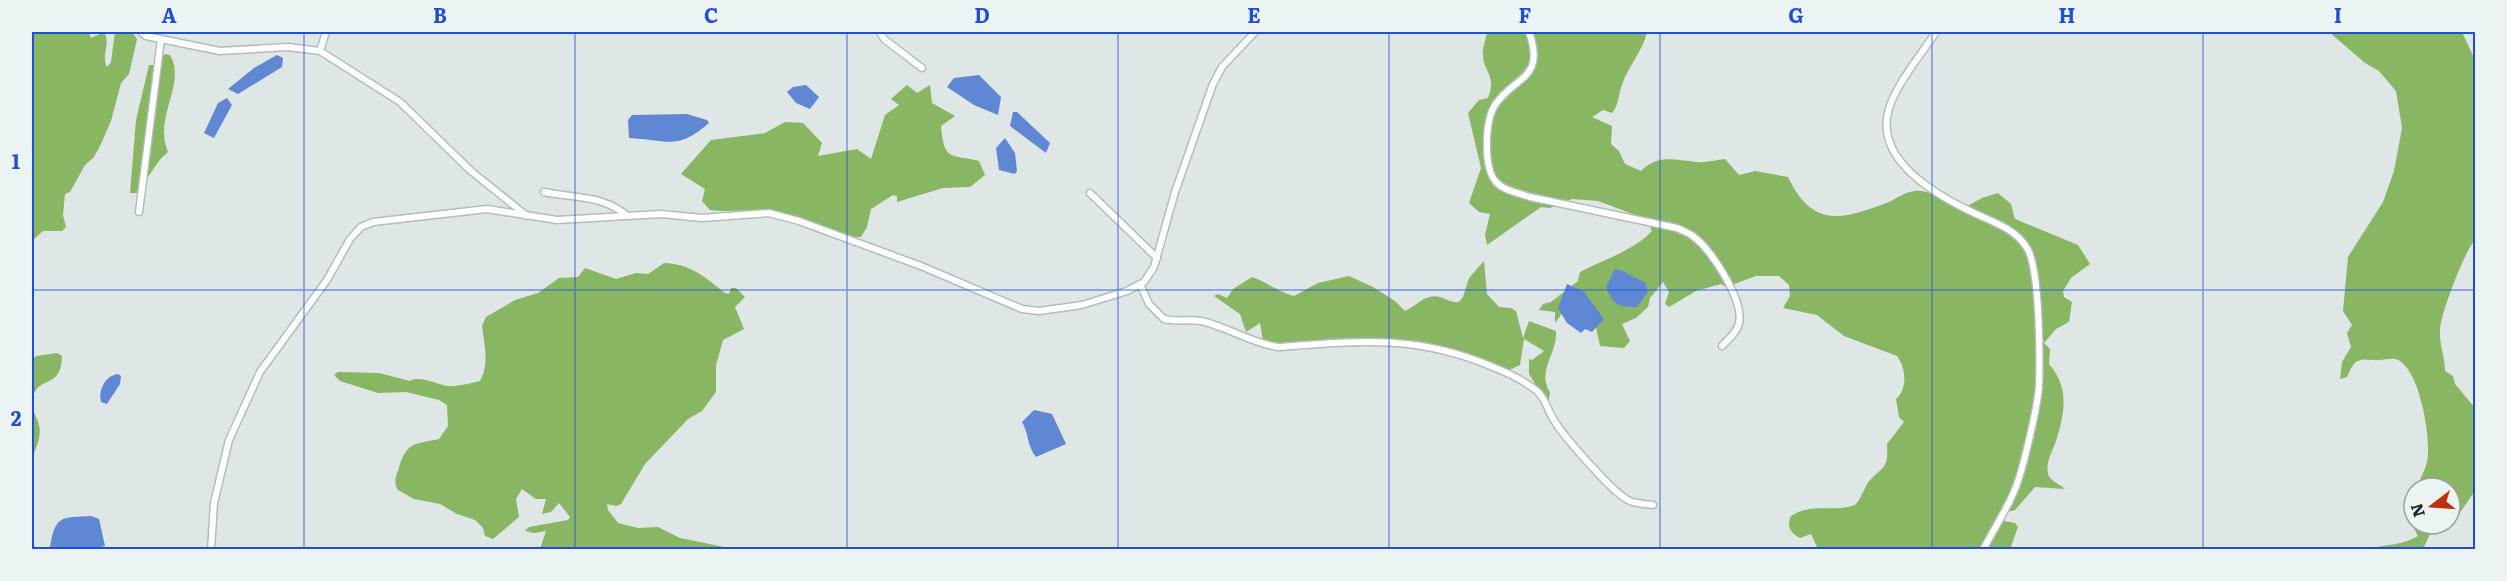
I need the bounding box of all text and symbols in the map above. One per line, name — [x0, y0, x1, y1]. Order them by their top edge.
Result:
text: A — [161, 0, 177, 29]
text: B — [433, 0, 447, 29]
text: C — [704, 0, 718, 29]
text: D — [974, 0, 990, 29]
text: E — [1247, 0, 1261, 29]
text: F — [1519, 0, 1532, 29]
text: G — [1788, 0, 1804, 29]
text: H — [2059, 0, 2075, 29]
text: I — [2334, 0, 2342, 29]
text: 1 — [12, 145, 20, 175]
text: 2 — [11, 402, 22, 432]
north arrow — [2402, 476, 2462, 536]
text: N — [2403, 501, 2430, 521]

